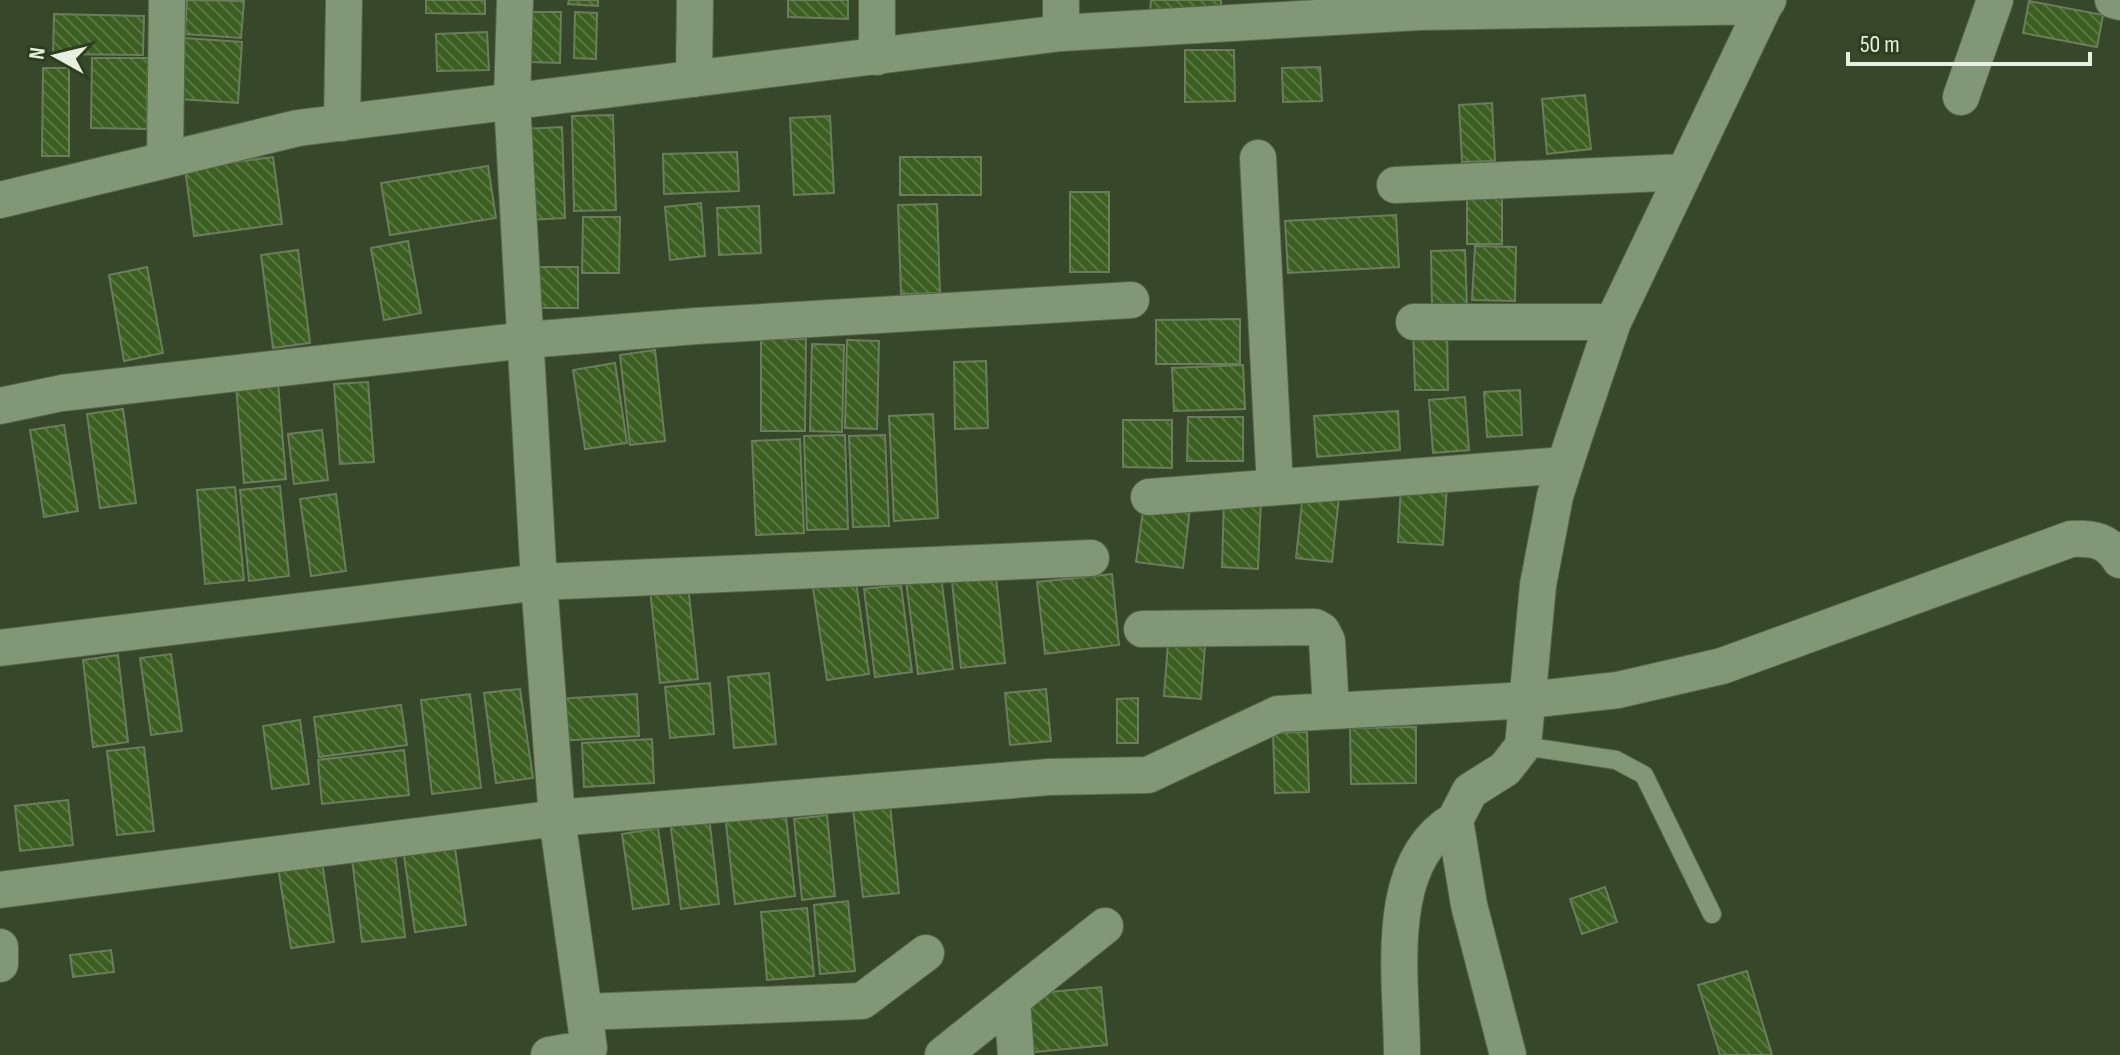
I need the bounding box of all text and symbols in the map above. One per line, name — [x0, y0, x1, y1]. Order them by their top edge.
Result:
north arrow — [16, 16, 96, 96]
scale bar — [1848, 16, 2090, 66]
text: 50 m — [1860, 30, 1900, 59]
text: N — [23, 46, 52, 61]

